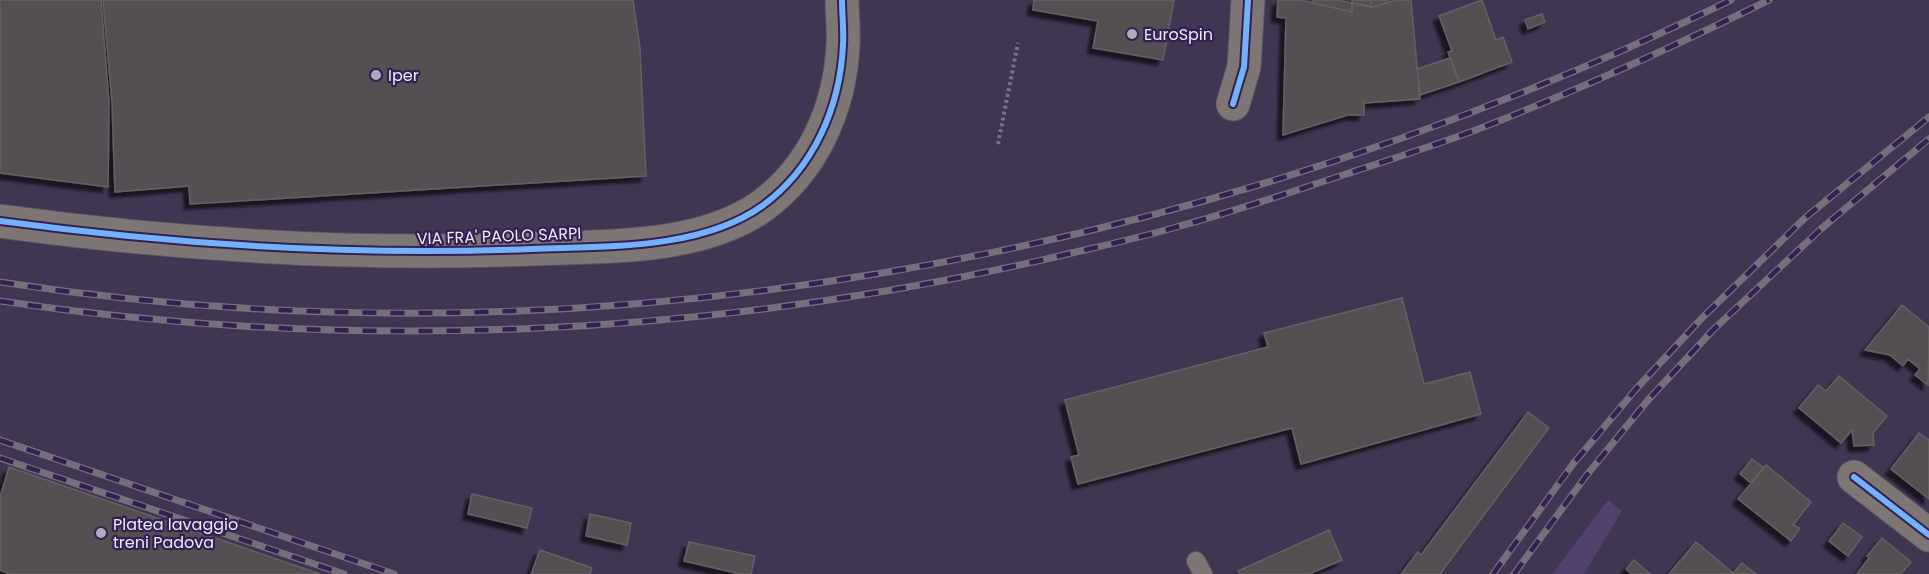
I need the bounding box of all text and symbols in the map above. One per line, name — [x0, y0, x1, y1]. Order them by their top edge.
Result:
place label: EuroSpin — [1144, 23, 1213, 46]
marker: EuroSpin — [1125, 27, 1139, 41]
place label: Iper — [388, 64, 419, 87]
marker: Iper — [369, 68, 383, 82]
street label: VIA FRA' PAOLO SARPI — [416, 222, 582, 250]
place label: Platea lavaggio treni Padova — [113, 513, 238, 554]
marker: Platea lavaggio treni Padova — [94, 526, 108, 540]

